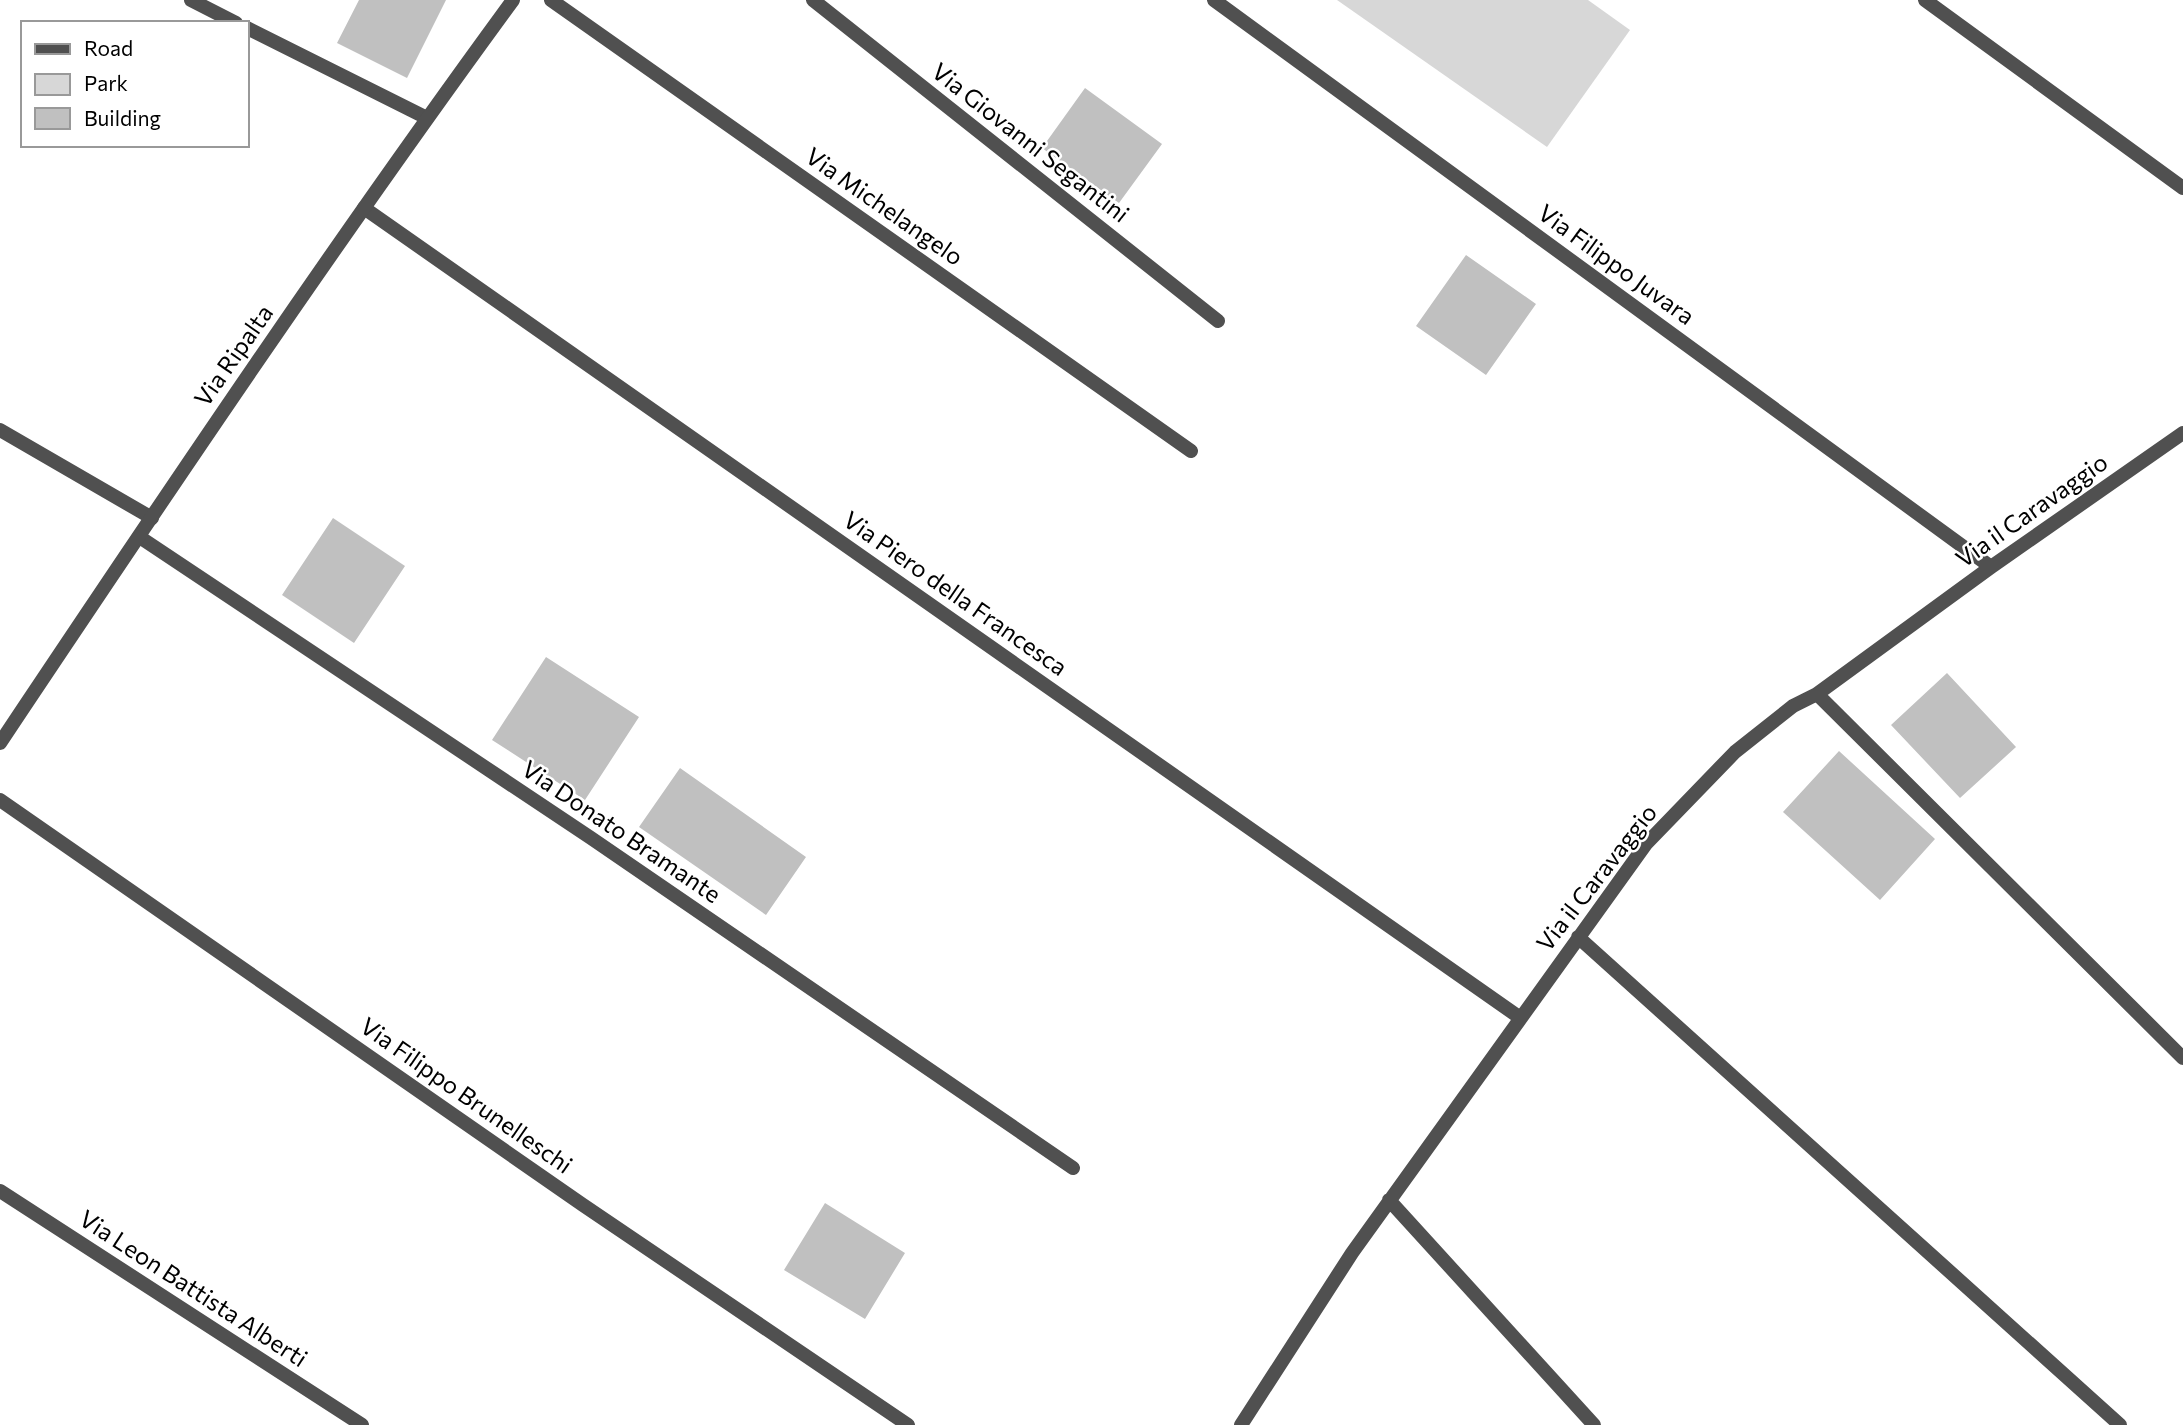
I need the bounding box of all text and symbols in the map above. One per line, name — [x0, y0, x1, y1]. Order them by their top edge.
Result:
legend — [21, 21, 248, 147]
text: Road — [84, 35, 133, 60]
street label: Via Giovanni Segantini — [927, 56, 1135, 228]
text: Park — [84, 70, 128, 95]
text: Building — [84, 105, 161, 130]
street label: Via Michelangelo — [801, 141, 969, 271]
street label: Via Filippo Juvara — [1533, 197, 1701, 330]
street label: Via Ripalta — [187, 299, 278, 411]
street label: Via il Caravaggio — [1950, 447, 2113, 573]
street label: Via Piero della Francesca — [838, 504, 1073, 681]
street label: Via Donato Bramante — [517, 753, 727, 908]
street label: Via il Caravaggio — [1529, 798, 1662, 956]
street label: Via Filippo Brunelleschi — [355, 1011, 578, 1179]
street label: Via Leon Battista Alberti — [74, 1203, 313, 1372]

